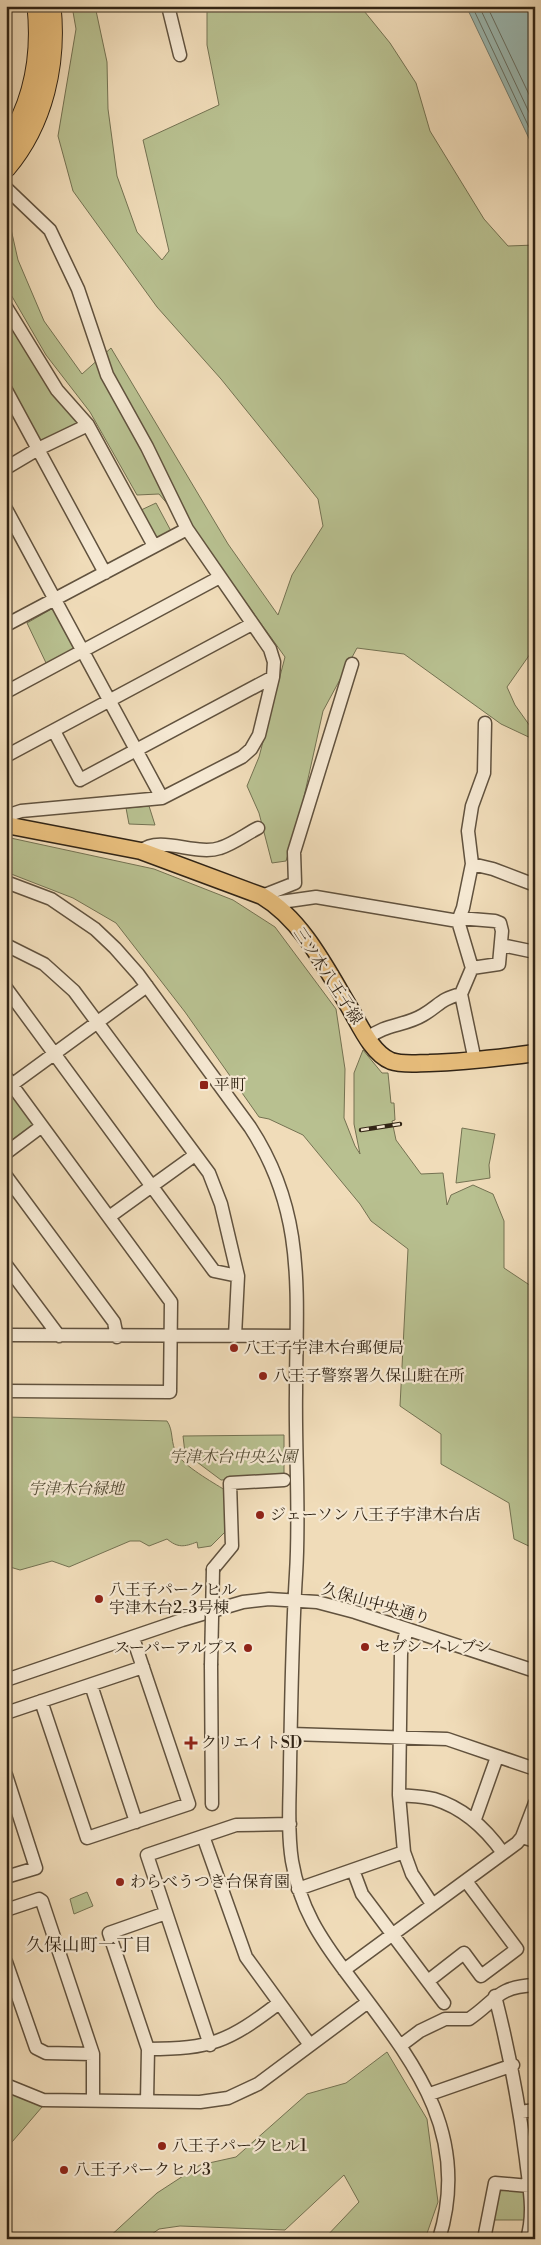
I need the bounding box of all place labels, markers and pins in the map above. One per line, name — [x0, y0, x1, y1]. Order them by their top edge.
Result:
place label: 平町 — [214, 1075, 246, 1095]
marker: 平町 — [198, 1079, 210, 1091]
place label: 八王子宇津木台郵便局 — [244, 1338, 404, 1358]
marker: 八王子宇津木台郵便局 — [228, 1342, 240, 1354]
place label: 八王子警察署久保山駐在所 — [273, 1366, 465, 1386]
marker: 八王子警察署久保山駐在所 — [257, 1370, 269, 1382]
place label: ジェーソン 八王子宇津木台店 — [270, 1505, 480, 1525]
marker: ジェーソン 八王子宇津木台店 — [254, 1509, 266, 1521]
place label: 八王子パークヒル 宇津木台2-3号棟 — [109, 1580, 237, 1618]
marker: 八王子パークヒル 宇津木台2-3号棟 — [93, 1593, 105, 1605]
place label: セブン-イレブン — [375, 1637, 492, 1657]
place label: スーパーアルプス — [114, 1638, 238, 1658]
marker: セブン-イレブン — [359, 1641, 371, 1653]
marker: スーパーアルプス — [242, 1642, 254, 1654]
place label: クリエイトSD — [201, 1733, 302, 1753]
marker: クリエイトSD — [185, 1737, 197, 1749]
place label: わらべうつき台保育園 — [130, 1872, 290, 1892]
marker: わらべうつき台保育園 — [114, 1876, 126, 1888]
place label: 八王子パークヒル1 — [172, 2136, 307, 2156]
marker: 八王子パークヒル1 — [156, 2140, 168, 2152]
place label: 八王子パークヒル3 — [74, 2160, 211, 2180]
marker: 八王子パークヒル3 — [58, 2164, 70, 2176]

